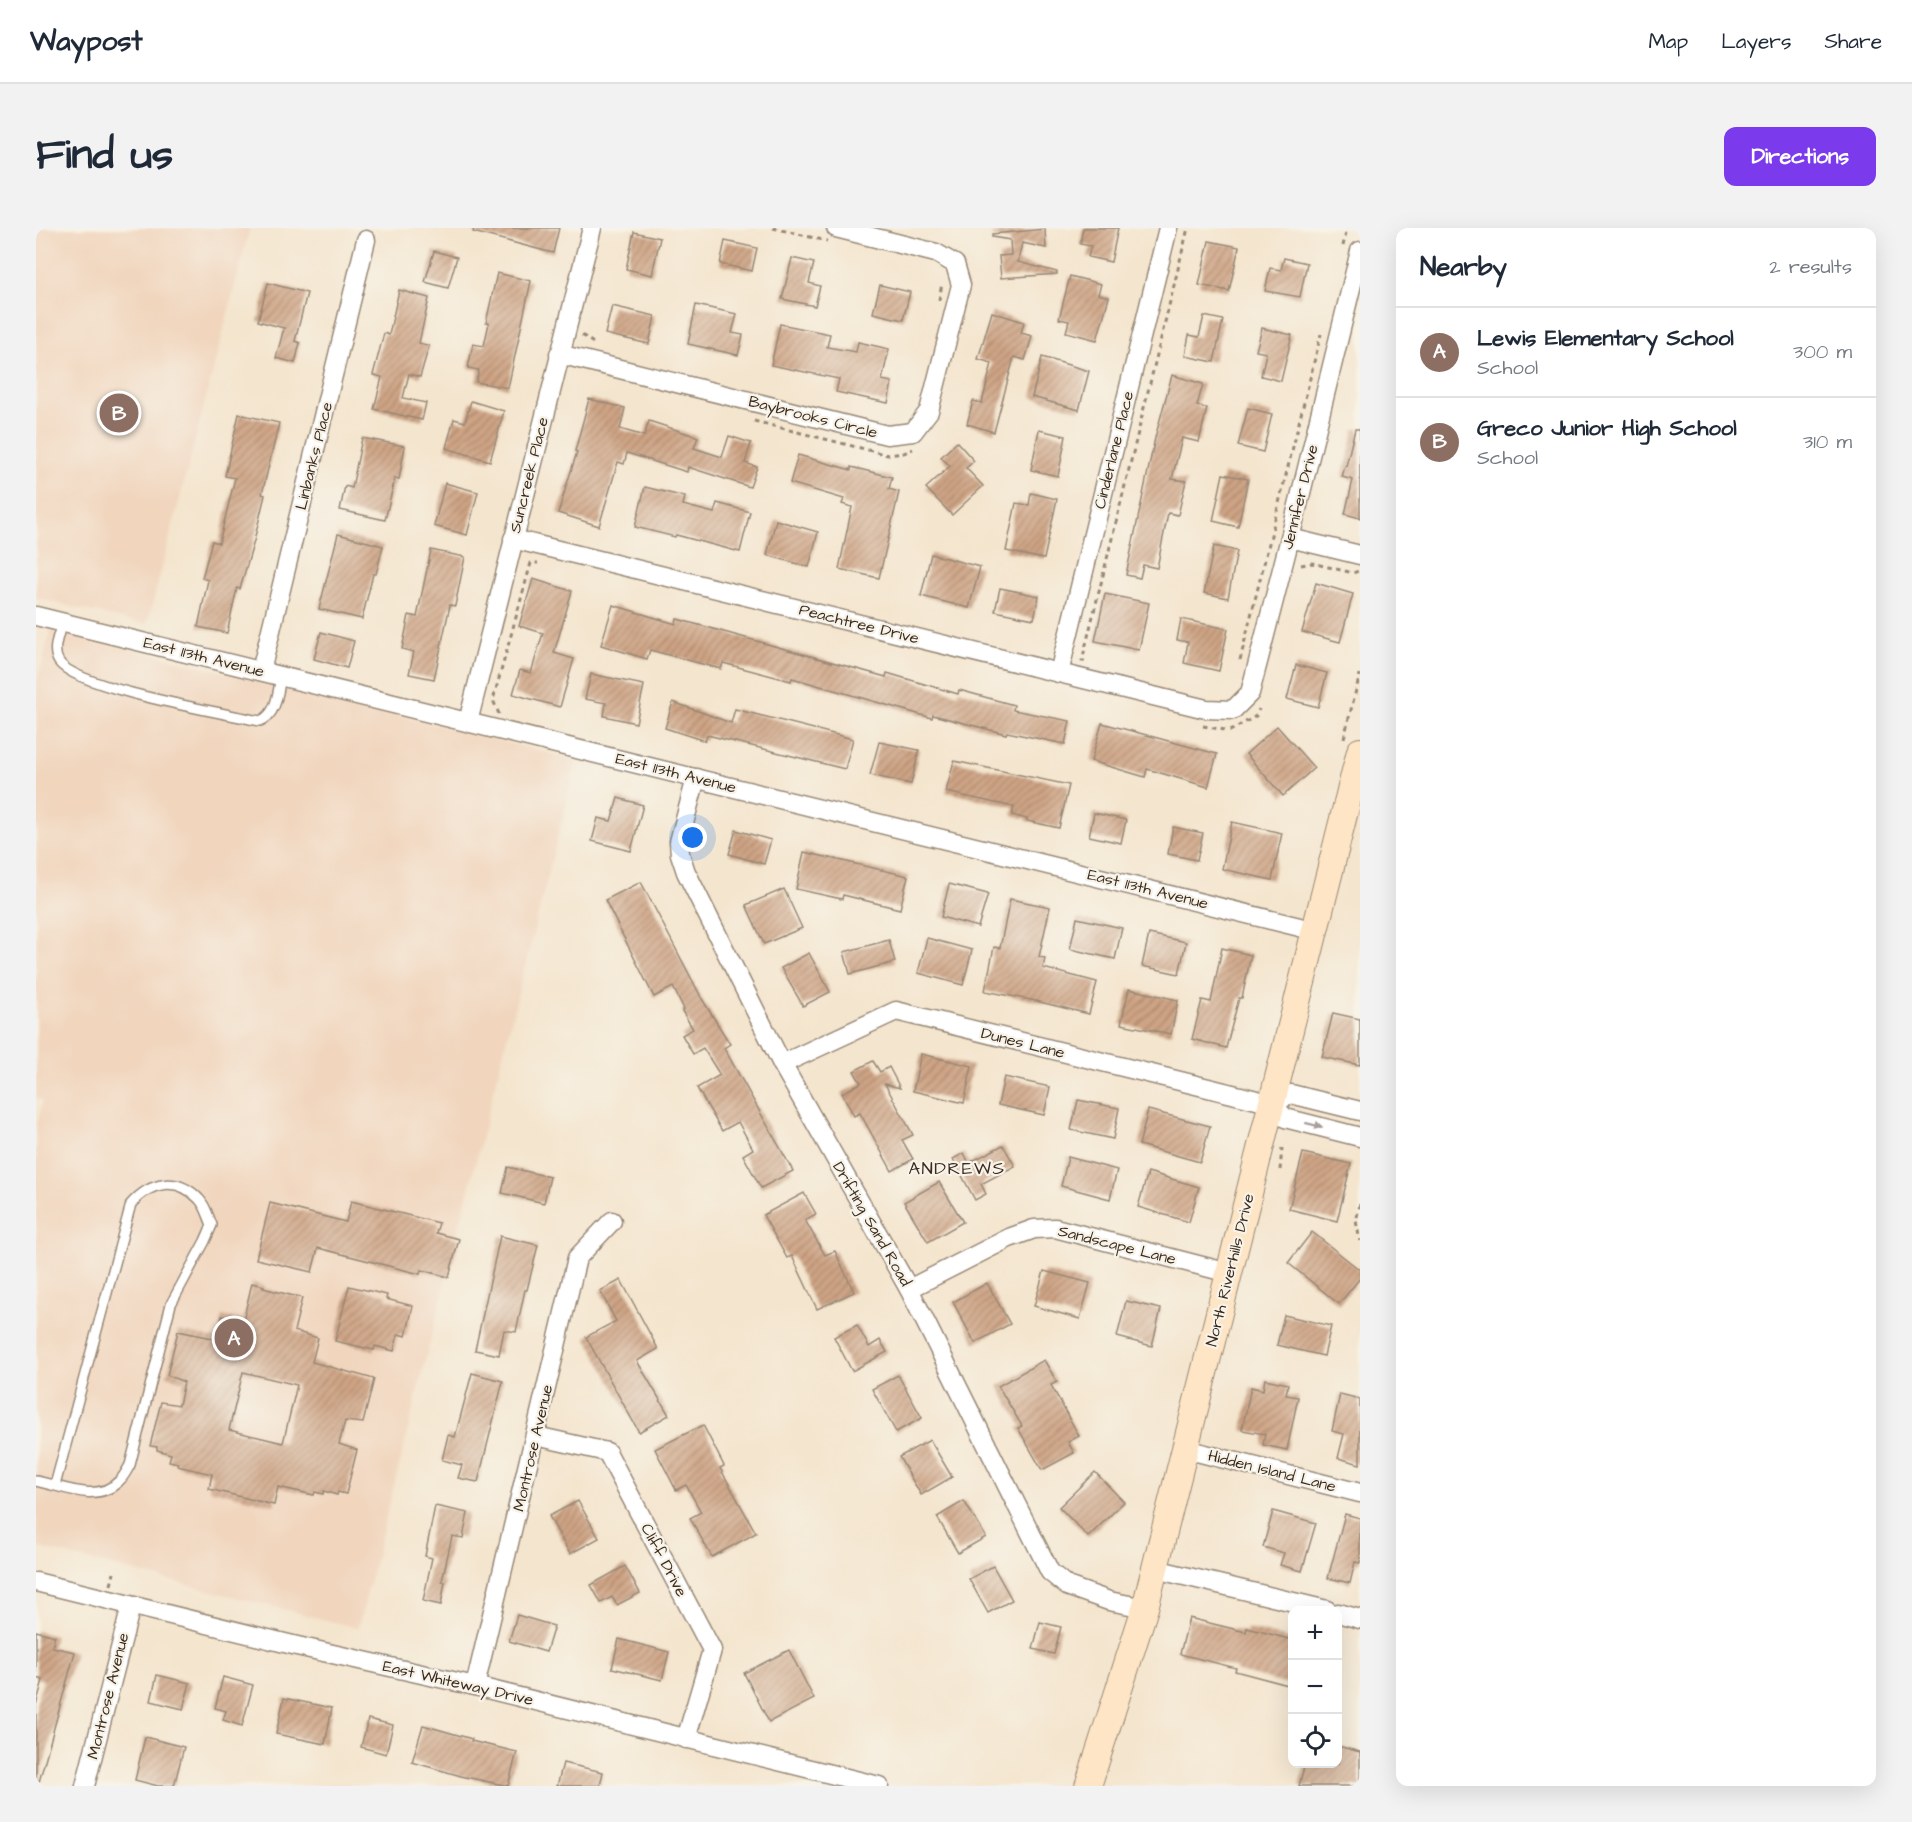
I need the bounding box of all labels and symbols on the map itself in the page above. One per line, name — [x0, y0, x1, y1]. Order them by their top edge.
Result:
street label: Cinderlane Place — [1089, 388, 1139, 511]
pin: B — [100, 390, 139, 435]
street label: Baybrooks Circle — [746, 390, 880, 445]
street label: Linbanks Place — [290, 399, 338, 512]
street label: Suncreek Place — [504, 414, 554, 535]
street label: Jennifer Drive — [1276, 442, 1324, 552]
street label: Peachtree Drive — [797, 598, 921, 650]
street label: East 113th Avenue — [141, 631, 267, 683]
street label: East 113th Avenue — [613, 747, 739, 799]
your location — [678, 823, 707, 852]
street label: East 113th Avenue — [1085, 863, 1211, 915]
street label: Dunes Lane — [979, 1022, 1067, 1064]
one-way arrow — [1304, 1120, 1323, 1130]
district label: ANDREWS — [909, 1156, 1005, 1181]
street label: Drifting Sand Road — [826, 1158, 917, 1291]
street label: North Riverhills Drive — [1200, 1191, 1260, 1349]
street label: Sandscape Lane — [1056, 1220, 1179, 1270]
pin: A — [214, 1316, 254, 1360]
street label: Montrose Avenue — [508, 1382, 558, 1514]
street label: Hidden Island Lane — [1206, 1444, 1339, 1498]
street label: Cliff Drive — [635, 1519, 693, 1601]
street label: Montrose Avenue — [82, 1630, 134, 1762]
street label: East Whiteway Drive — [380, 1655, 536, 1712]

